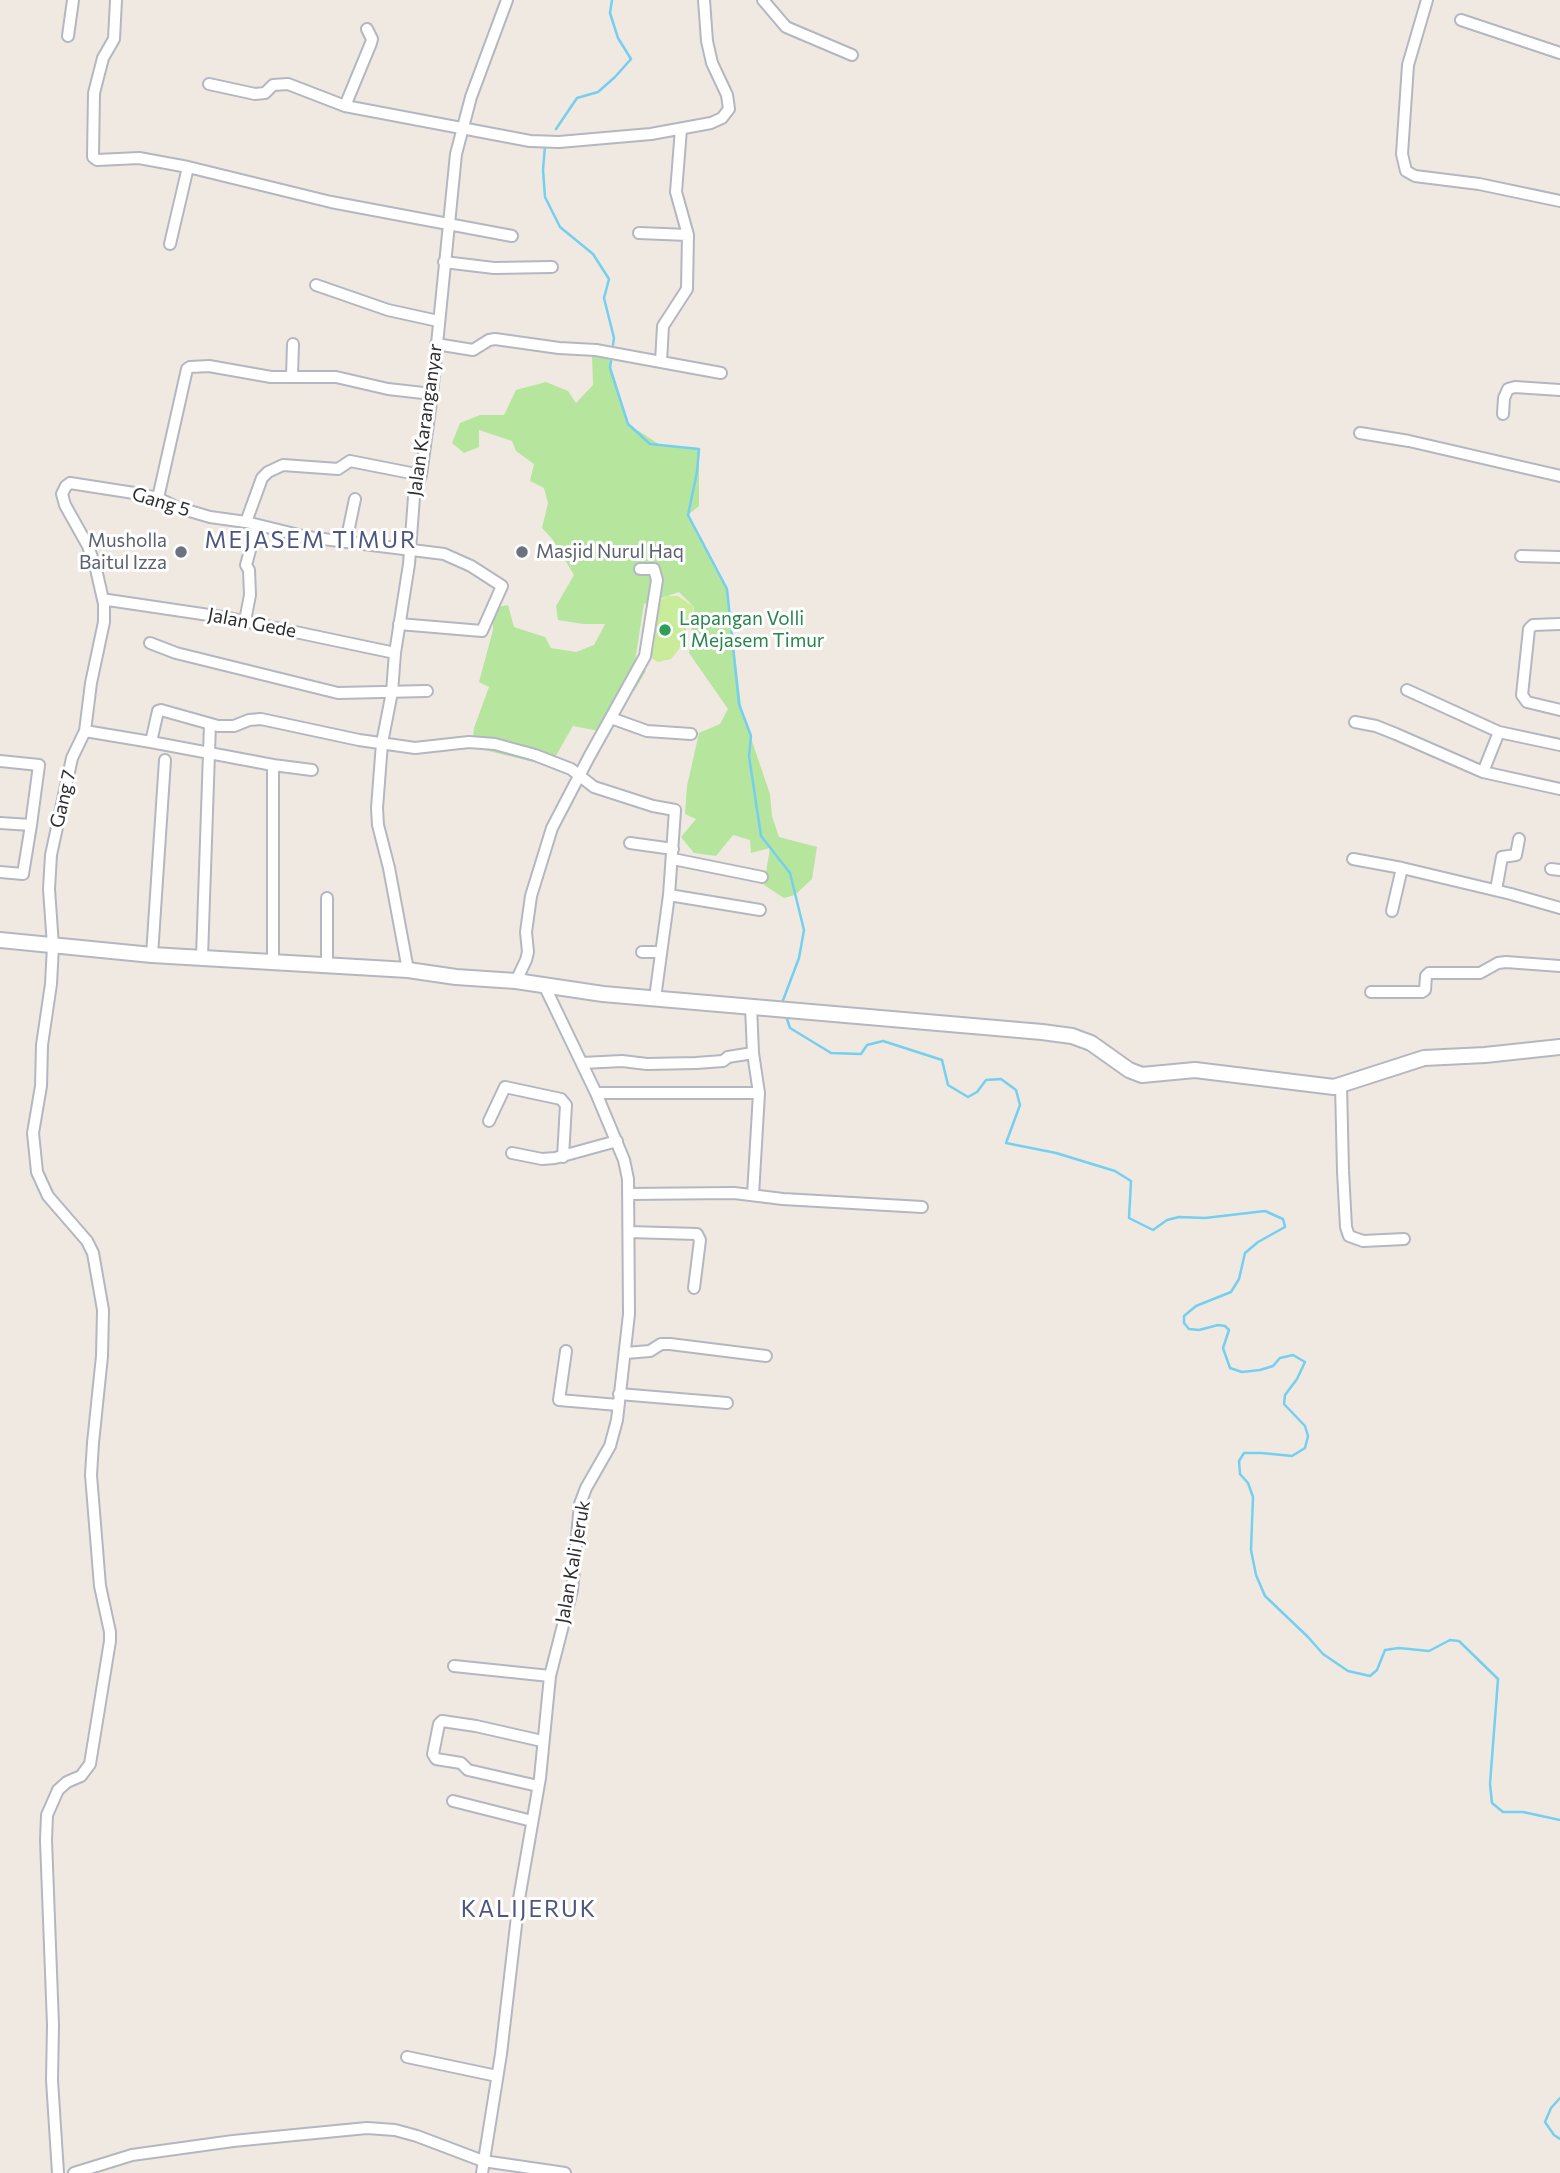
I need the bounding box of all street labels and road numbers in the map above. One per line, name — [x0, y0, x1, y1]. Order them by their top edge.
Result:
street label: Jalan Karanganyar — [403, 342, 447, 498]
street label: Gang 5 — [129, 482, 193, 522]
street label: Jalan Gede — [206, 603, 298, 643]
street label: Gang 7 — [45, 768, 81, 830]
street label: Jalan Kali Jeruk — [551, 1499, 595, 1625]

